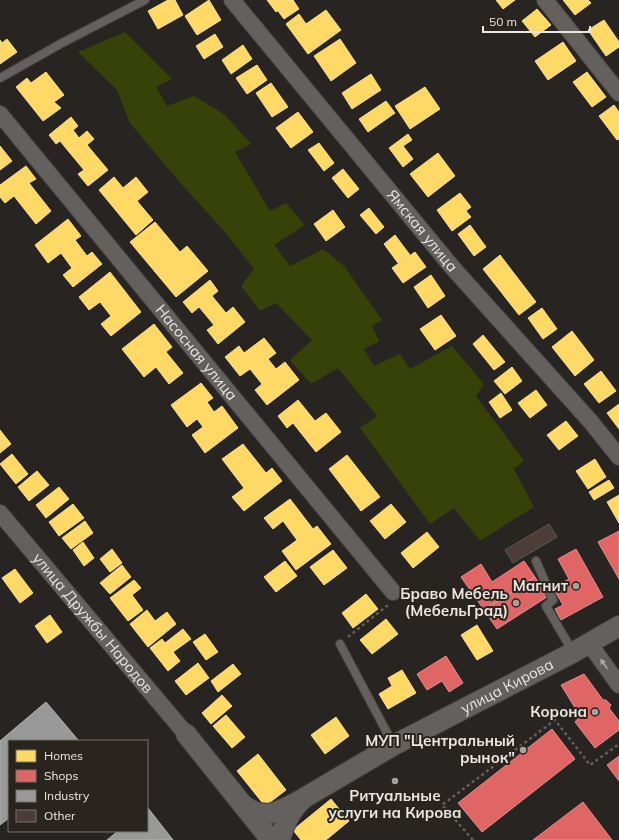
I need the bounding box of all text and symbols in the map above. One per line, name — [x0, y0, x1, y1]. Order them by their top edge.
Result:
scale bar — [483, 8, 590, 34]
text: 50 m — [489, 14, 517, 29]
street label: Ямская улица — [383, 185, 462, 276]
street label: Насосная улица — [152, 301, 242, 404]
street label: улица Дружбы Народов — [29, 549, 158, 697]
place label: Магнит — [513, 576, 569, 595]
marker: Магнит — [571, 581, 581, 591]
place label: Браво Мебель (МебельГрад) — [400, 584, 508, 620]
marker: Браво Мебель (МебельГрад) — [511, 598, 521, 608]
street label: улица Кирова — [457, 654, 557, 718]
one-way arrow — [600, 658, 608, 669]
place label: Корона — [530, 702, 587, 721]
marker: Корона — [590, 707, 600, 717]
place label: МУП "Центральный рынок" — [365, 731, 515, 767]
legend — [8, 740, 148, 832]
marker: МУП "Центральный рынок" — [518, 745, 528, 755]
text: Homes — [44, 748, 83, 763]
text: Shops — [44, 768, 79, 783]
marker: Ритуальные услуги на Кирова — [390, 776, 400, 786]
place label: Ритуальные услуги на Кирова — [328, 786, 462, 822]
text: Industry — [44, 788, 90, 803]
text: Other — [44, 808, 76, 823]

